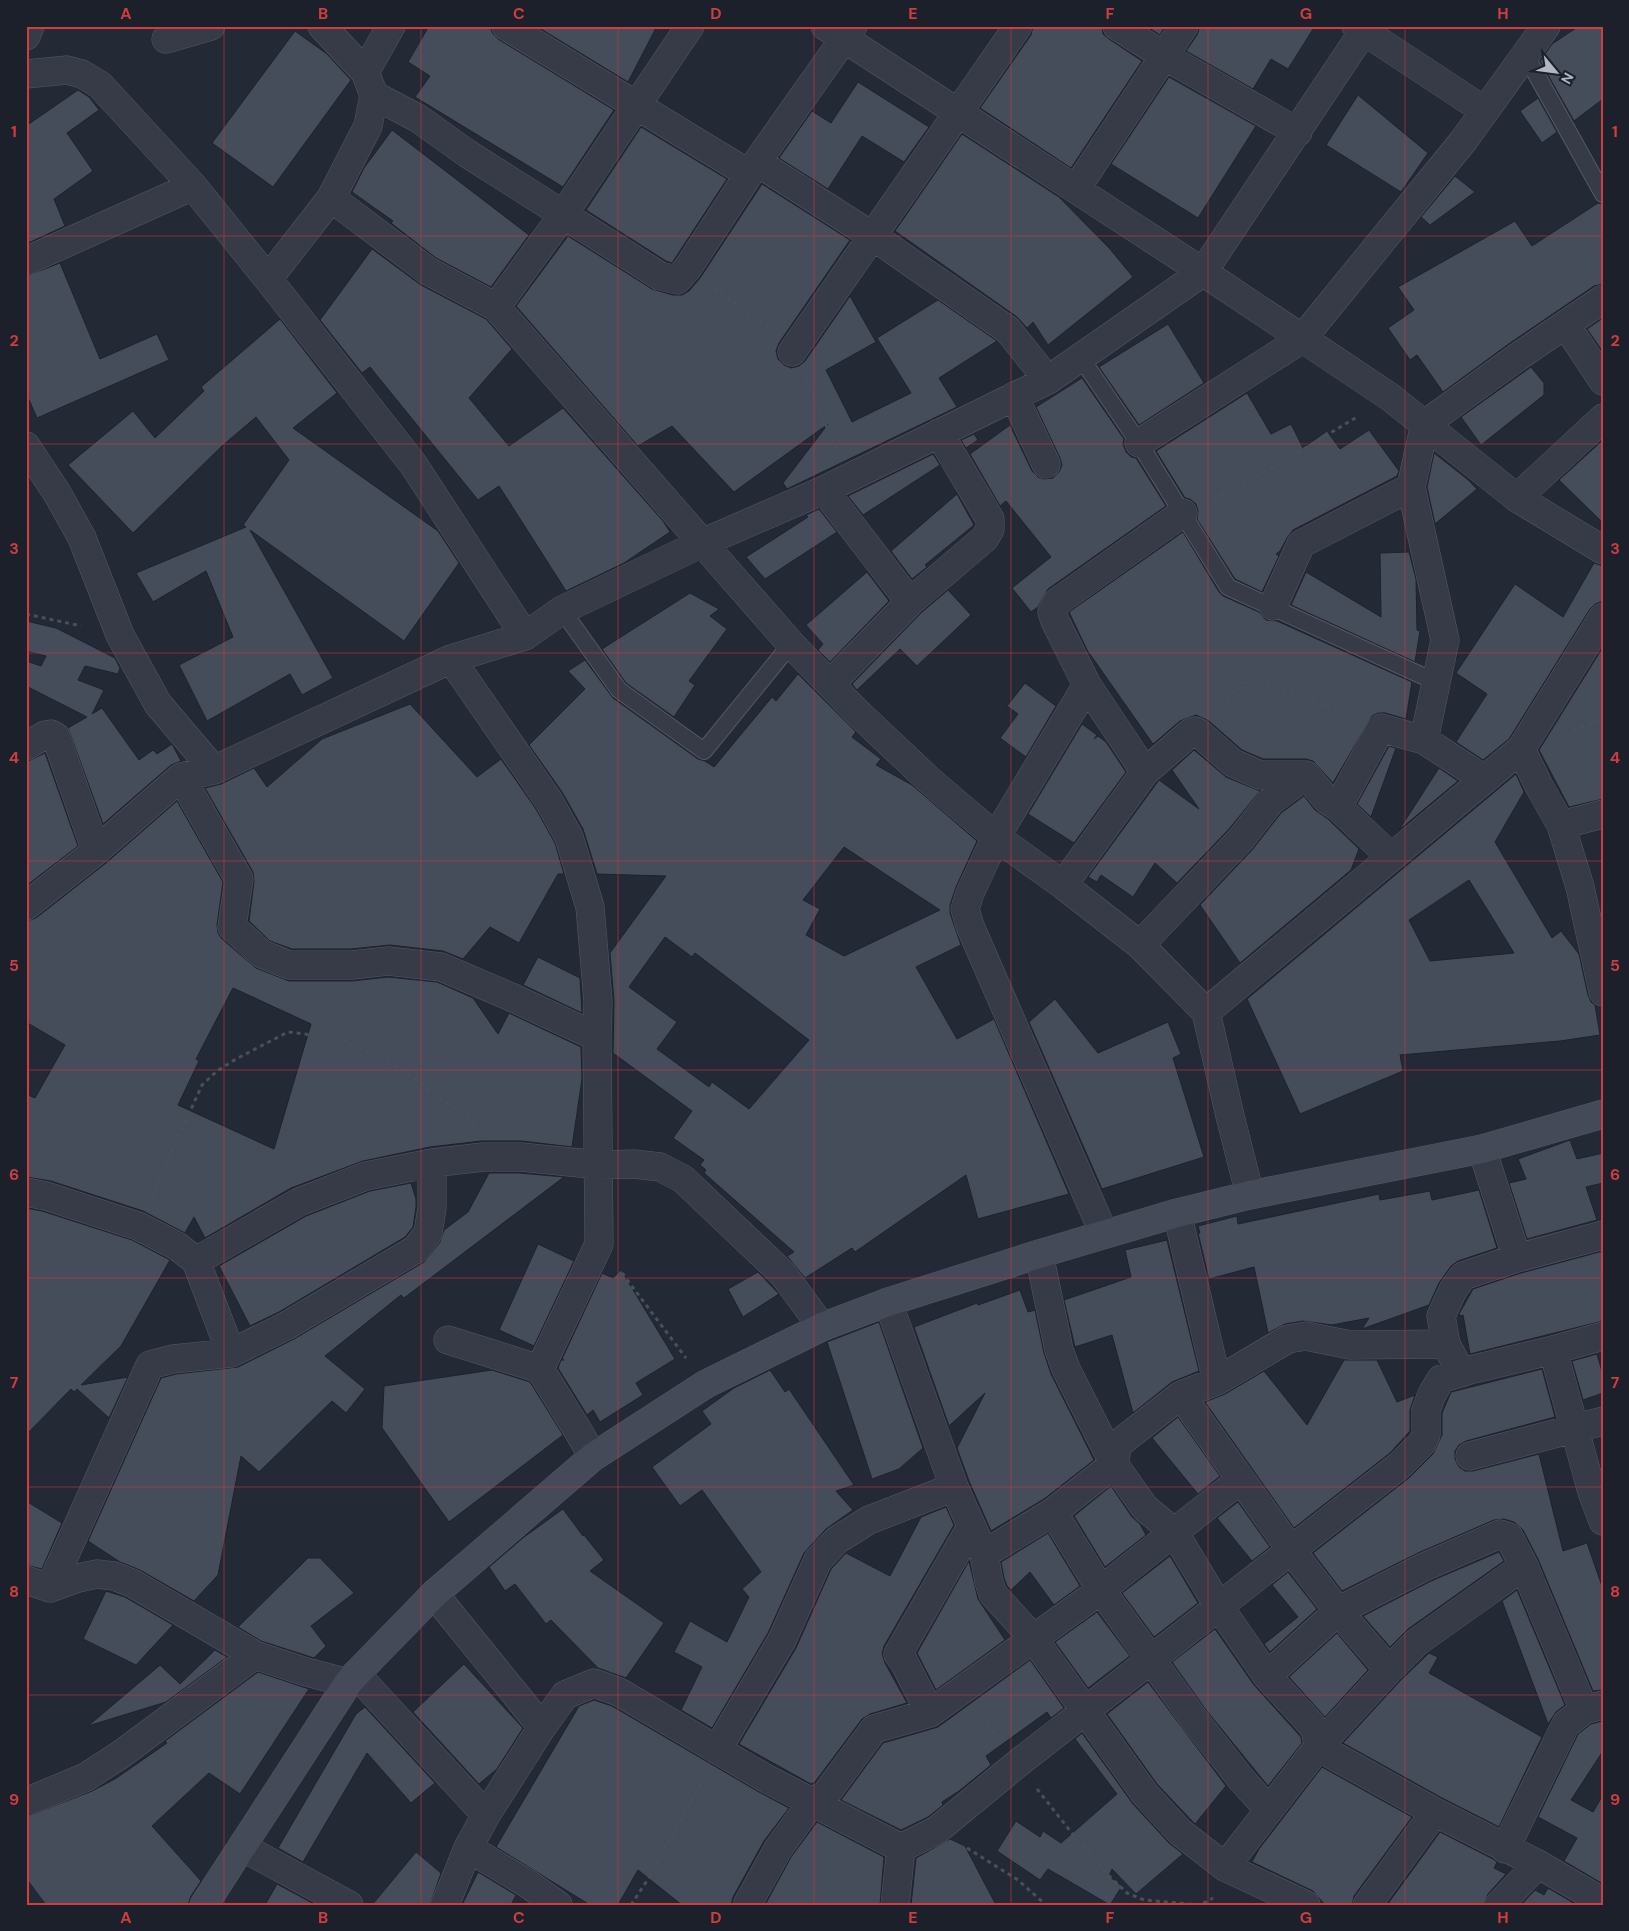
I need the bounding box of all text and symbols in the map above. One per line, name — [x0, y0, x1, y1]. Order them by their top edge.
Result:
text: A — [120, 3, 132, 24]
text: B — [318, 3, 328, 24]
text: C — [513, 3, 525, 24]
text: D — [710, 3, 722, 24]
text: E — [908, 3, 918, 24]
text: F — [1106, 3, 1115, 24]
text: G — [1300, 3, 1312, 24]
text: H — [1497, 3, 1509, 24]
north arrow — [1532, 48, 1582, 98]
text: N — [1557, 69, 1578, 87]
text: 1 — [11, 121, 17, 142]
text: 1 — [1612, 121, 1618, 142]
text: 2 — [9, 330, 19, 351]
text: 2 — [1610, 330, 1620, 351]
text: 3 — [9, 538, 19, 559]
text: 3 — [1610, 538, 1620, 559]
text: 4 — [9, 747, 19, 768]
text: 4 — [1610, 747, 1620, 768]
text: 5 — [9, 955, 19, 976]
text: 5 — [1610, 955, 1620, 976]
text: 6 — [9, 1164, 19, 1185]
text: 6 — [1610, 1164, 1620, 1185]
text: 7 — [10, 1372, 19, 1393]
text: 7 — [1611, 1372, 1620, 1393]
text: 8 — [9, 1581, 19, 1602]
text: 8 — [1610, 1581, 1620, 1602]
text: 9 — [9, 1789, 19, 1810]
text: 9 — [1610, 1789, 1620, 1810]
text: A — [120, 1907, 132, 1928]
text: B — [318, 1907, 328, 1928]
text: C — [513, 1907, 525, 1928]
text: D — [710, 1907, 722, 1928]
text: E — [908, 1907, 918, 1928]
text: F — [1106, 1907, 1115, 1928]
text: G — [1300, 1907, 1312, 1928]
text: H — [1497, 1907, 1509, 1928]

